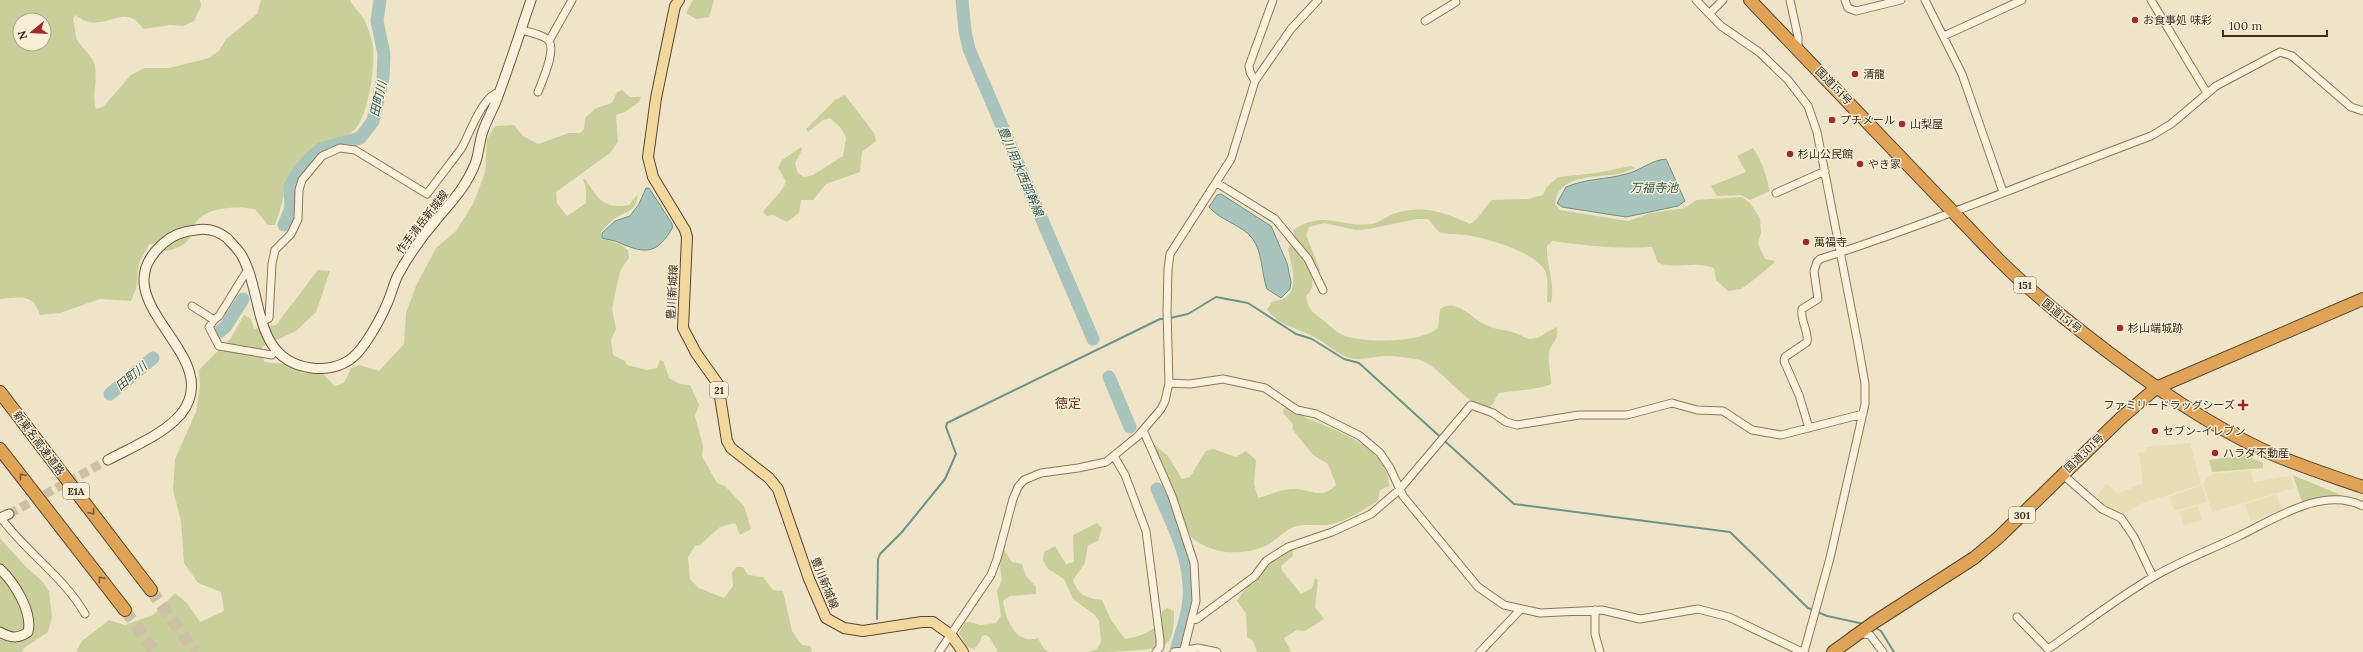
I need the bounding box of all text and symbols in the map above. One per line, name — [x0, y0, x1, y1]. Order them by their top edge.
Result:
north arrow — [12, 12, 52, 52]
scale bar — [2223, 12, 2327, 38]
place label: お食事処 味彩 — [2143, 13, 2212, 27]
marker: お食事処 味彩 — [2130, 15, 2140, 25]
text: 100 m — [2229, 18, 2262, 33]
text: N — [14, 28, 30, 41]
street label: 国道151号 — [1813, 64, 1855, 108]
place label: 清龍 — [1863, 67, 1885, 81]
marker: 清龍 — [1850, 69, 1860, 79]
water label: 田町川 — [367, 78, 390, 118]
place label: プチメール — [1840, 113, 1895, 127]
marker: プチメール — [1827, 115, 1837, 125]
place label: 山梨屋 — [1910, 117, 1943, 131]
marker: 山梨屋 — [1897, 119, 1907, 129]
water label: 豊川用水西部幹線 — [995, 124, 1047, 220]
place label: 杉山公民館 — [1798, 147, 1853, 161]
marker: 杉山公民館 — [1785, 149, 1795, 159]
place label: やき家 — [1868, 157, 1901, 171]
marker: やき家 — [1855, 159, 1865, 169]
water label: 万福寺池 — [1630, 180, 1679, 195]
street label: 作手清岳新城線 — [393, 187, 451, 257]
place label: 萬福寺 — [1814, 235, 1847, 249]
marker: 萬福寺 — [1801, 237, 1811, 247]
street label: 豊川新城線 — [664, 264, 680, 320]
road number: 151 — [2014, 277, 2036, 293]
street label: 国道151号 — [2039, 296, 2085, 336]
place label: 杉山端城跡 — [2128, 321, 2183, 335]
marker: 杉山端城跡 — [2115, 323, 2125, 333]
water label: 田町川 — [112, 357, 151, 393]
road number: 21 — [710, 382, 728, 398]
district label: 徳定 — [1055, 395, 1081, 412]
place label: ファミリードラッグシーズ — [2104, 398, 2235, 412]
marker: ファミリードラッグシーズ — [2238, 400, 2248, 410]
street label: 新東名高速道路 — [10, 408, 68, 478]
place label: セブン-イレブン — [2163, 424, 2245, 438]
marker: セブン-イレブン — [2150, 426, 2160, 436]
street label: 国道301号 — [2061, 431, 2107, 475]
place label: ハラダ不動産 — [2223, 446, 2289, 460]
marker: ハラダ不動産 — [2210, 448, 2220, 458]
one-way arrow — [19, 474, 26, 481]
road number: E1A — [63, 483, 89, 499]
road number: 301 — [2009, 507, 2035, 523]
one-way arrow — [87, 508, 94, 515]
street label: 豊川新城線 — [808, 555, 842, 611]
one-way arrow — [99, 577, 106, 584]

